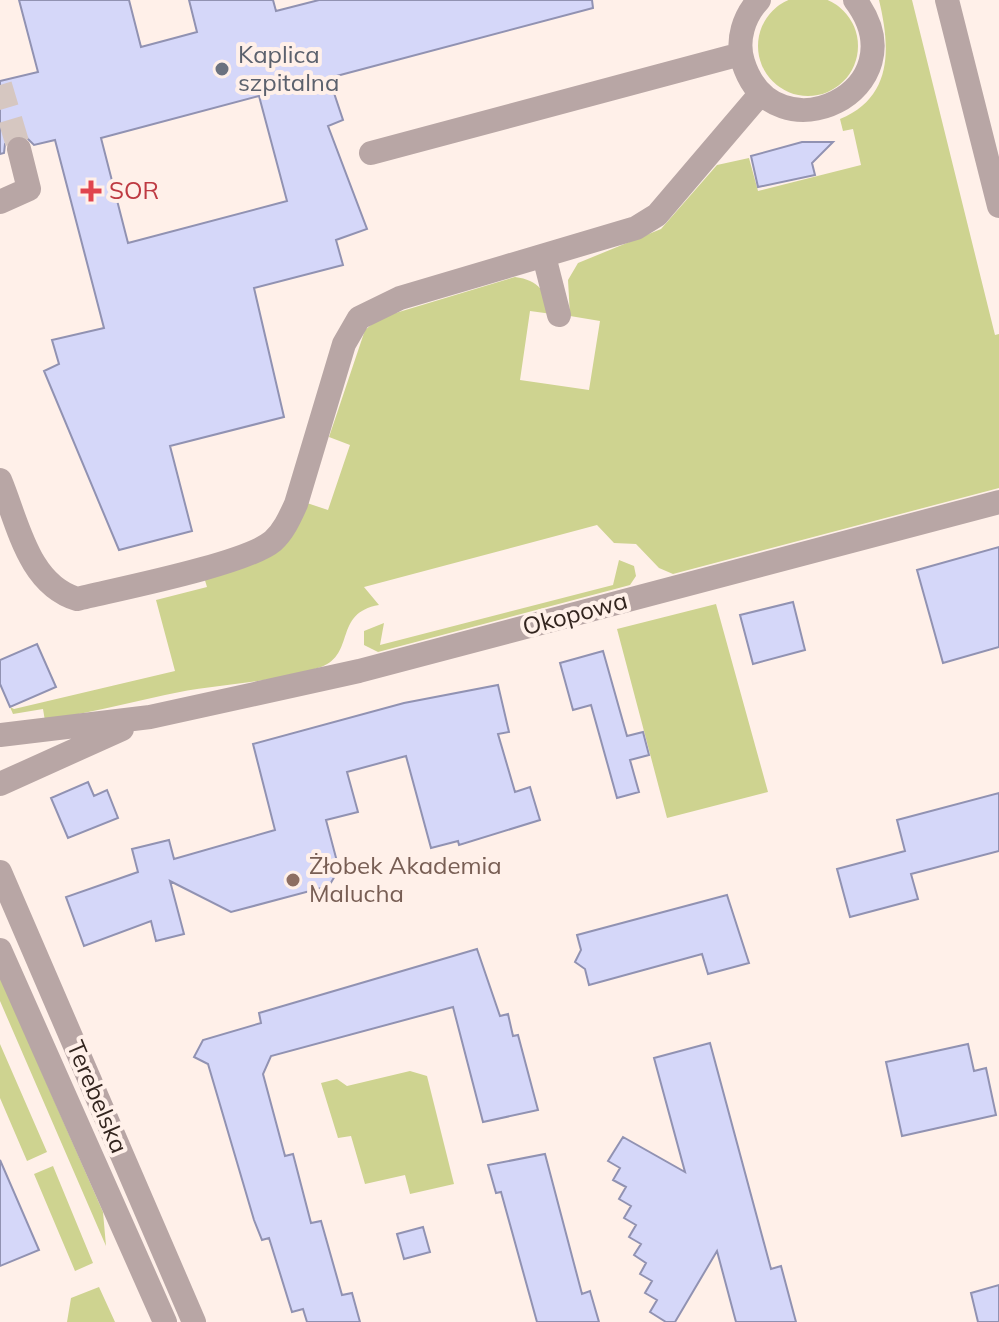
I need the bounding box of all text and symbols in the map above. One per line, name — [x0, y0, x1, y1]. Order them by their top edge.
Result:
place label: Kaplica szpitalna — [238, 39, 339, 97]
marker: Kaplica szpitalna — [213, 60, 231, 78]
place label: SOR — [109, 175, 159, 205]
marker: SOR — [80, 180, 102, 202]
street label: Okopowa — [519, 585, 630, 641]
place label: Żłobek Akademia Malucha — [309, 850, 502, 908]
marker: Żłobek Akademia Malucha — [284, 871, 302, 889]
street label: Terebelska — [61, 1036, 135, 1157]

